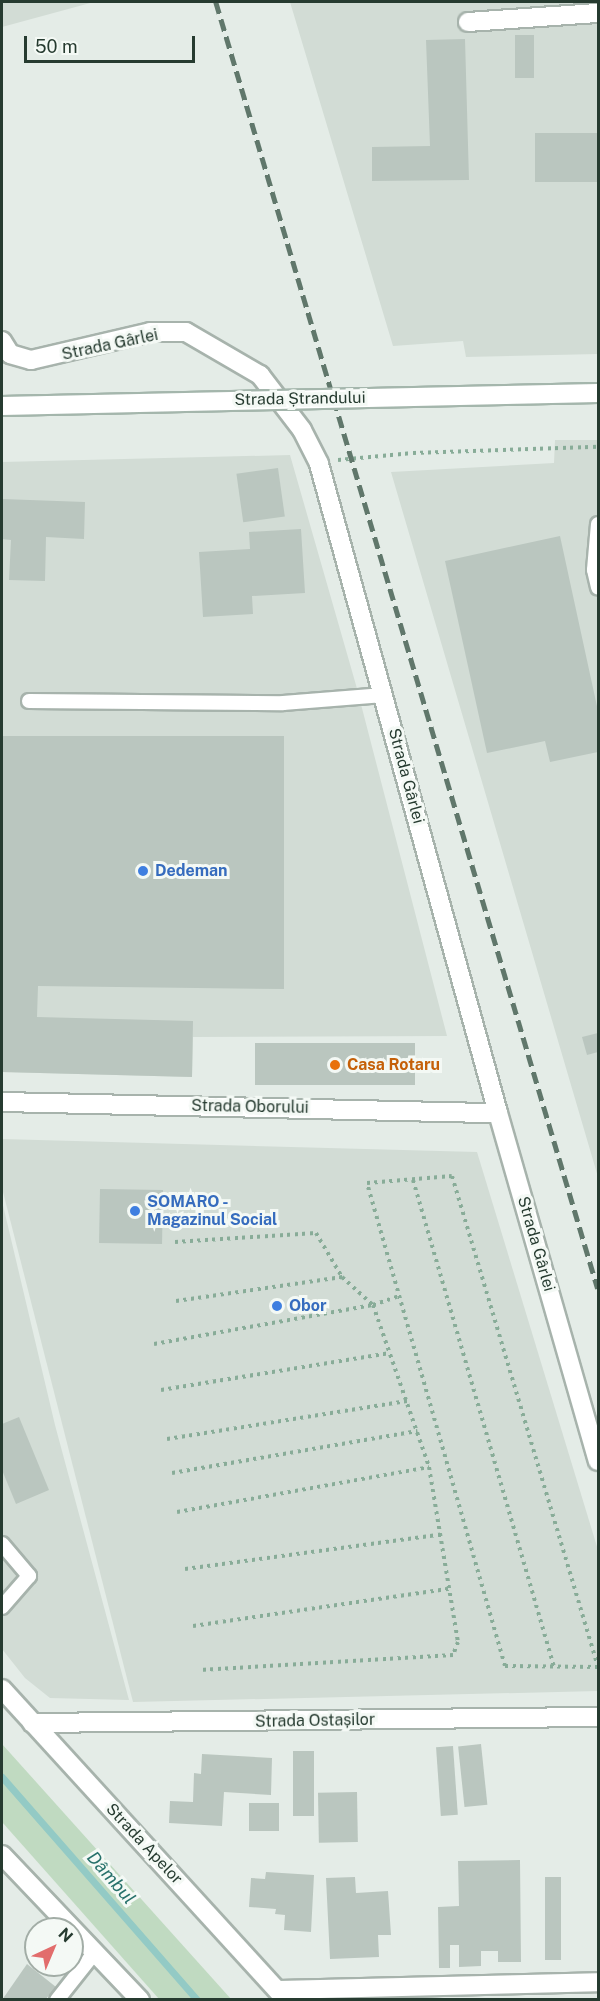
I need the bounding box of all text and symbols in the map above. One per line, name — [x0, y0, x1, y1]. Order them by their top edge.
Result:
scale bar — [27, 24, 198, 62]
text: 50 m — [35, 36, 78, 57]
street label: Strada Gârlei — [60, 325, 160, 365]
street label: Strada Ștrandului — [234, 388, 366, 410]
street label: Strada Gârlei — [384, 726, 428, 826]
place label: Dedeman — [155, 861, 228, 881]
marker: Dedeman — [136, 864, 150, 878]
place label: Casa Rotaru — [347, 1055, 440, 1075]
marker: Casa Rotaru — [328, 1058, 342, 1072]
street label: Strada Oborului — [191, 1096, 309, 1118]
place label: SOMARO - Magazinul Social — [147, 1192, 277, 1230]
street label: Strada Gârlei — [513, 1194, 559, 1294]
marker: SOMARO - Magazinul Social — [128, 1204, 142, 1218]
place label: Obor — [289, 1296, 326, 1316]
marker: Obor — [270, 1299, 284, 1313]
street label: Strada Ostașilor — [255, 1710, 375, 1732]
street label: Strada Apelor — [102, 1800, 186, 1888]
water label: Dâmbul — [82, 1847, 140, 1909]
north arrow — [24, 1917, 84, 1977]
text: N — [54, 1924, 77, 1946]

